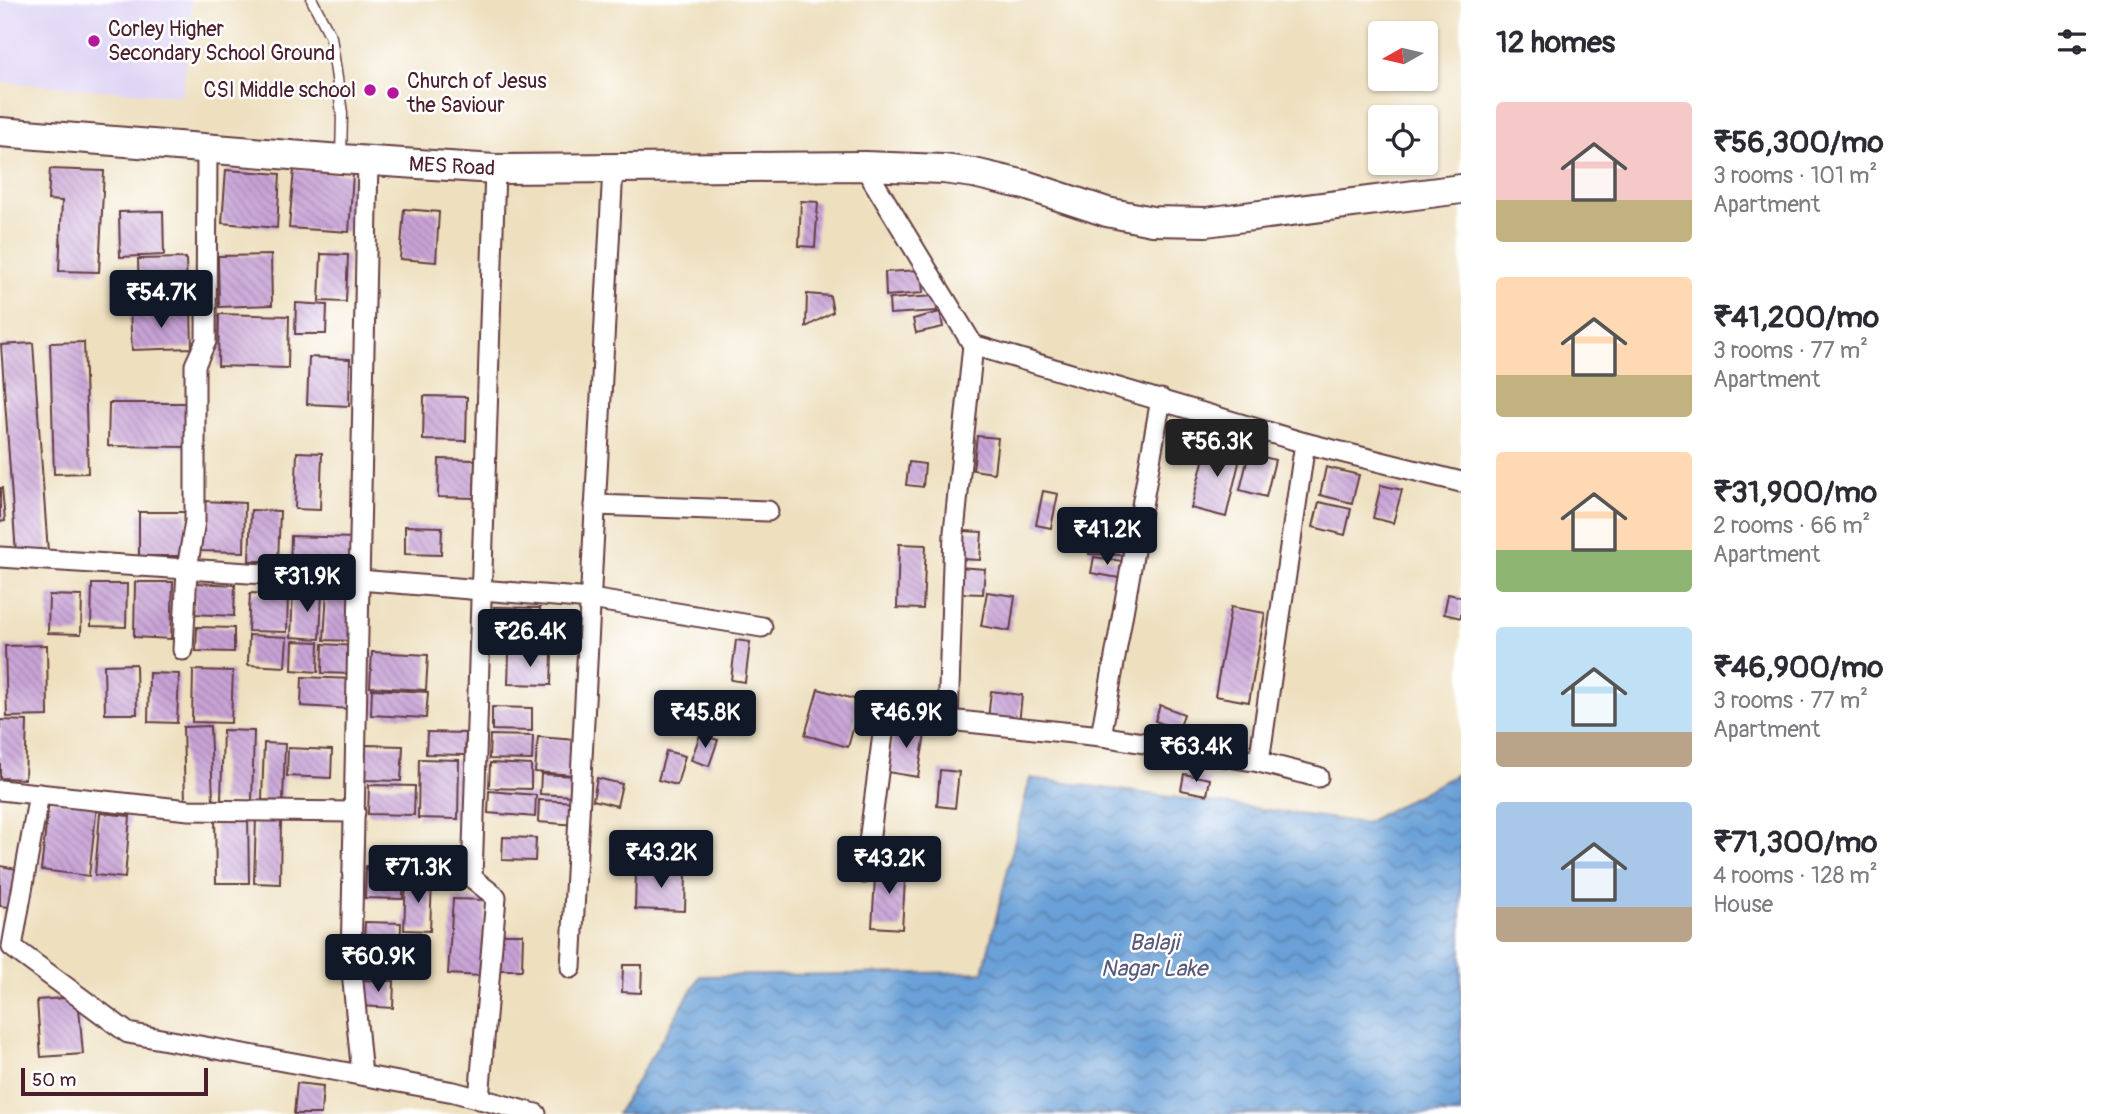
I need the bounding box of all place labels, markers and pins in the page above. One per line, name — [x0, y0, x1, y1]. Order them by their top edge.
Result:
place label: Corley Higher Secondary School Ground — [108, 16, 335, 67]
marker: Corley Higher Secondary School Ground — [86, 33, 102, 49]
place label: Church of Jesus the Saviour — [406, 68, 547, 119]
place label: CSI Middle school — [204, 77, 356, 104]
marker: CSI Middle school — [362, 82, 378, 98]
marker: Church of Jesus the Saviour — [385, 85, 401, 101]
pin: ₹54.7K — [104, 270, 218, 330]
pin: ₹56.3K — [1160, 420, 1274, 479]
pin: ₹41.2K — [1050, 508, 1164, 567]
pin: ₹31.9K — [250, 554, 364, 614]
pin: ₹26.4K — [473, 610, 587, 669]
pin: ₹45.8K — [648, 690, 762, 750]
pin: ₹46.9K — [849, 690, 963, 750]
pin: ₹63.4K — [1139, 724, 1253, 784]
pin: ₹43.2K — [604, 830, 718, 890]
pin: ₹43.2K — [832, 836, 946, 896]
pin: ₹71.3K — [361, 846, 475, 905]
pin: ₹60.9K — [321, 934, 435, 994]

